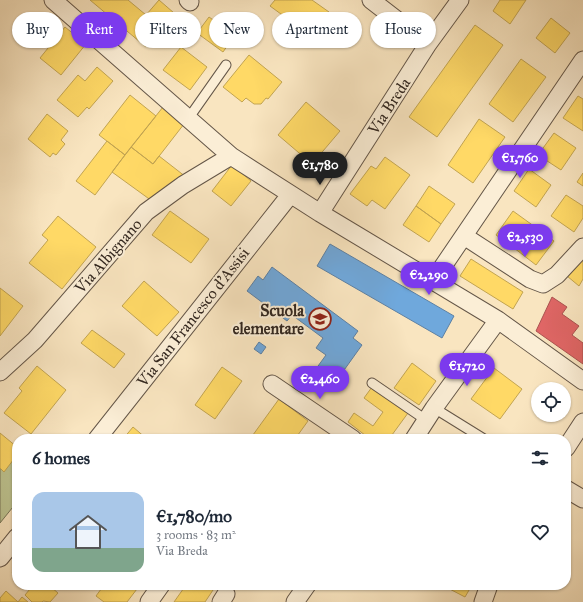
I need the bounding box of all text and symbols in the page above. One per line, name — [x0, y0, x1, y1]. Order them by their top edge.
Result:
chip: Buy — [12, 12, 63, 48]
chip: Rent — [71, 12, 127, 48]
chip: Filters — [135, 12, 201, 48]
chip: New — [209, 12, 264, 48]
chip: Apartment — [272, 12, 362, 48]
chip: House — [370, 12, 436, 48]
street label: Via Breda — [363, 74, 414, 139]
pin: €1,760 — [487, 145, 553, 179]
text: €1,760 — [502, 150, 538, 166]
pin: €1,780 — [287, 152, 353, 186]
text: €1,780 — [301, 157, 339, 173]
street label: Via Albignano — [70, 215, 146, 299]
pin: €2,530 — [492, 224, 558, 258]
text: €2,530 — [507, 229, 543, 245]
street label: Via San Francesco d'Assisi — [132, 243, 254, 391]
pin: €2,290 — [396, 262, 462, 296]
text: €2,290 — [410, 267, 448, 283]
place label: Scuola elementare — [233, 301, 305, 338]
school or university icon: Scuola elementare — [307, 306, 333, 332]
pin: €1,720 — [434, 353, 500, 387]
text: €1,720 — [449, 358, 485, 374]
pin: €2,460 — [287, 366, 353, 400]
text: €2,460 — [300, 371, 340, 387]
map controls — [531, 382, 571, 422]
button: locate — [531, 382, 571, 422]
icon: filters — [529, 447, 551, 469]
text: 6 homes — [32, 448, 90, 469]
text: €1,780/mo — [156, 506, 232, 527]
icon: home — [64, 508, 112, 556]
icon: heart — [529, 521, 551, 543]
text: 3 rooms · 83 m² — [156, 527, 236, 543]
text: Via Breda — [156, 543, 208, 559]

